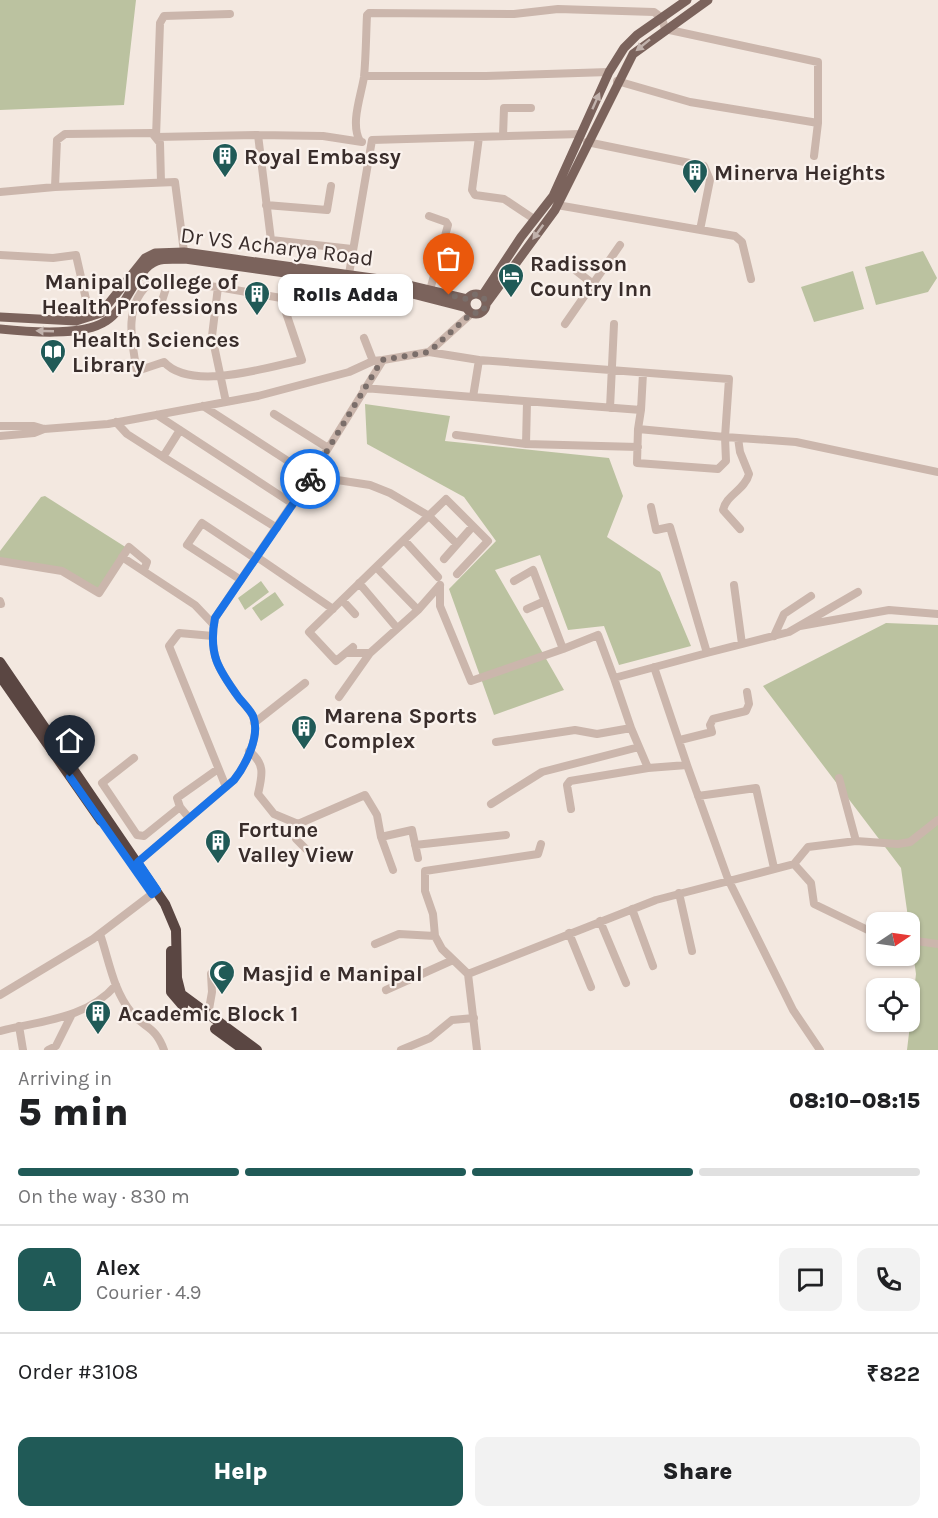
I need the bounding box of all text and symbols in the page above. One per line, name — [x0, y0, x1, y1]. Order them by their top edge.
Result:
one-way arrow — [635, 39, 651, 52]
one-way arrow — [591, 93, 600, 110]
building icon: Royal Embassy — [210, 141, 240, 179]
place label: Royal Embassy — [244, 144, 401, 170]
building icon: Minerva Heights — [680, 157, 710, 195]
place label: Minerva Heights — [714, 160, 886, 186]
street label: Dr VS Acharya Road — [179, 222, 375, 272]
one-way arrow — [532, 224, 544, 240]
pin — [423, 233, 474, 295]
icon: bag — [432, 242, 465, 275]
place label: Radisson Country Inn — [530, 251, 652, 302]
hotel icon: Radisson Country Inn — [496, 261, 526, 299]
place label: Manipal College of Health Professions — [42, 269, 239, 320]
callout: Rolls Adda — [278, 274, 413, 316]
building icon: Manipal College of Health Professions — [242, 279, 272, 317]
text: Rolls Adda — [293, 283, 398, 306]
one-way arrow — [35, 326, 54, 335]
place label: Health Sciences Library — [72, 327, 240, 378]
library icon: Health Sciences Library — [38, 337, 68, 375]
courier — [280, 449, 340, 509]
icon: bike — [294, 463, 327, 496]
place label: Marena Sports Complex — [324, 703, 477, 754]
building icon: Marena Sports Complex — [289, 713, 319, 751]
pin — [44, 715, 95, 777]
icon: home — [53, 724, 86, 757]
place label: Fortune Valley View — [238, 817, 354, 868]
building icon: Fortune Valley View — [203, 827, 233, 865]
north arrow — [866, 912, 920, 966]
map controls — [866, 912, 920, 1032]
mosque icon: Masjid e Manipal — [207, 958, 237, 996]
place label: Masjid e Manipal — [242, 961, 423, 987]
button: locate — [866, 978, 920, 1032]
building icon: Academic Block 1 — [83, 998, 113, 1036]
place label: Academic Block 1 — [118, 1001, 298, 1027]
text: Arriving in — [18, 1067, 112, 1090]
text: 08:10–08:15 — [789, 1088, 920, 1114]
text: 5 min — [18, 1089, 129, 1135]
text: On the way · 830 m — [18, 1185, 190, 1208]
button: chat — [779, 1248, 842, 1311]
button: phone — [857, 1248, 920, 1311]
text: Alex — [96, 1255, 140, 1281]
text: A — [43, 1266, 56, 1292]
text: Courier · 4.9 — [96, 1281, 201, 1304]
text: Order #3108 — [18, 1359, 138, 1385]
text: ₹822 — [867, 1361, 920, 1387]
button: Help — [18, 1437, 463, 1506]
button: Share — [475, 1437, 920, 1506]

